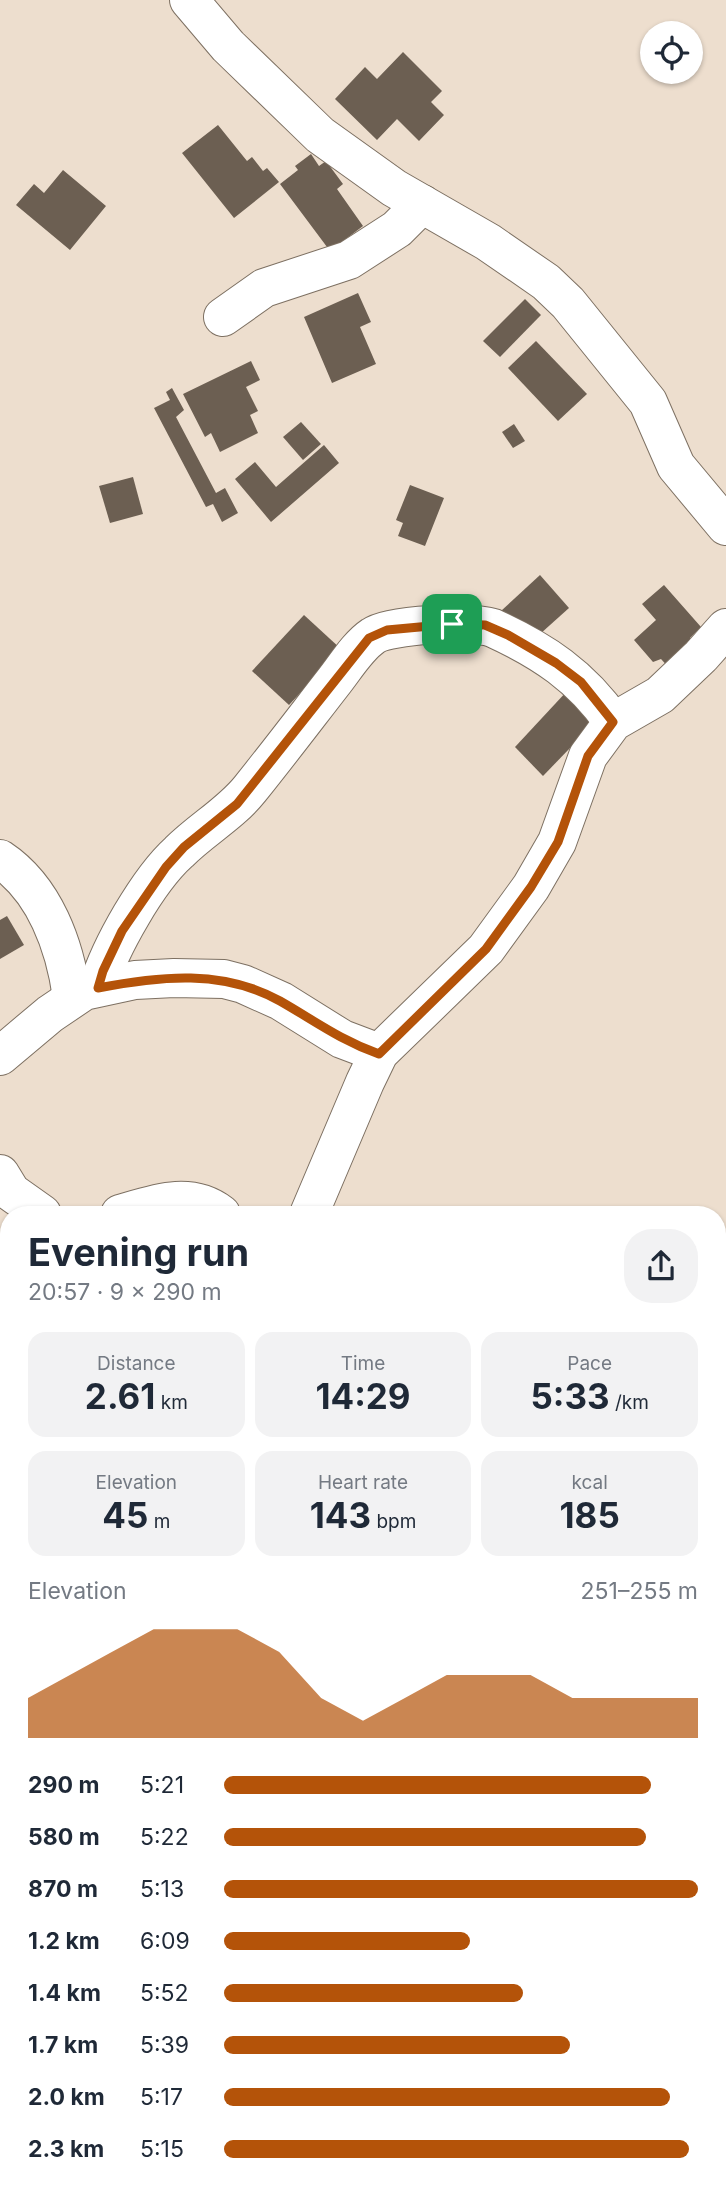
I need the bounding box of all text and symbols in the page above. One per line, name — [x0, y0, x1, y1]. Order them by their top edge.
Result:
map controls — [640, 21, 703, 84]
button: locate — [640, 21, 703, 84]
pin — [422, 594, 482, 654]
icon: arrive — [433, 605, 471, 643]
text: Evening run — [28, 1229, 249, 1275]
button: share — [624, 1229, 698, 1303]
text: 20:57 · 9 × 290 m — [28, 1278, 222, 1306]
text: Distance — [97, 1352, 176, 1375]
text: Time — [341, 1352, 385, 1375]
text: Pace — [567, 1352, 612, 1375]
text: 2.61 — [85, 1375, 155, 1417]
text: 14:29 — [315, 1375, 411, 1417]
text: 5:33 — [530, 1375, 610, 1417]
text: km — [155, 1391, 188, 1414]
text: /km — [610, 1391, 649, 1414]
text: Elevation — [96, 1471, 177, 1494]
text: Heart rate — [318, 1471, 408, 1494]
text: kcal — [572, 1471, 608, 1494]
text: 45 — [102, 1494, 148, 1536]
text: 143 — [310, 1494, 371, 1536]
text: 185 — [560, 1494, 620, 1536]
text: m — [148, 1510, 170, 1533]
text: bpm — [371, 1510, 416, 1533]
text: Elevation — [28, 1577, 127, 1605]
text: 251–255 m — [581, 1577, 698, 1605]
text: 290 m — [28, 1771, 99, 1799]
text: 5:21 — [140, 1771, 184, 1799]
text: 580 m — [28, 1823, 100, 1851]
text: 5:22 — [140, 1823, 189, 1851]
text: 870 m — [28, 1875, 98, 1903]
text: 5:13 — [140, 1875, 184, 1903]
text: 1.2 km — [28, 1927, 100, 1955]
text: 6:09 — [140, 1927, 190, 1955]
text: 1.4 km — [28, 1979, 101, 2007]
text: 5:52 — [140, 1979, 189, 2007]
text: 1.7 km — [28, 2031, 98, 2059]
text: 5:39 — [140, 2031, 189, 2059]
text: 2.0 km — [28, 2083, 105, 2111]
text: 5:17 — [140, 2083, 183, 2111]
text: 2.3 km — [28, 2135, 104, 2163]
text: 5:15 — [140, 2135, 184, 2163]

